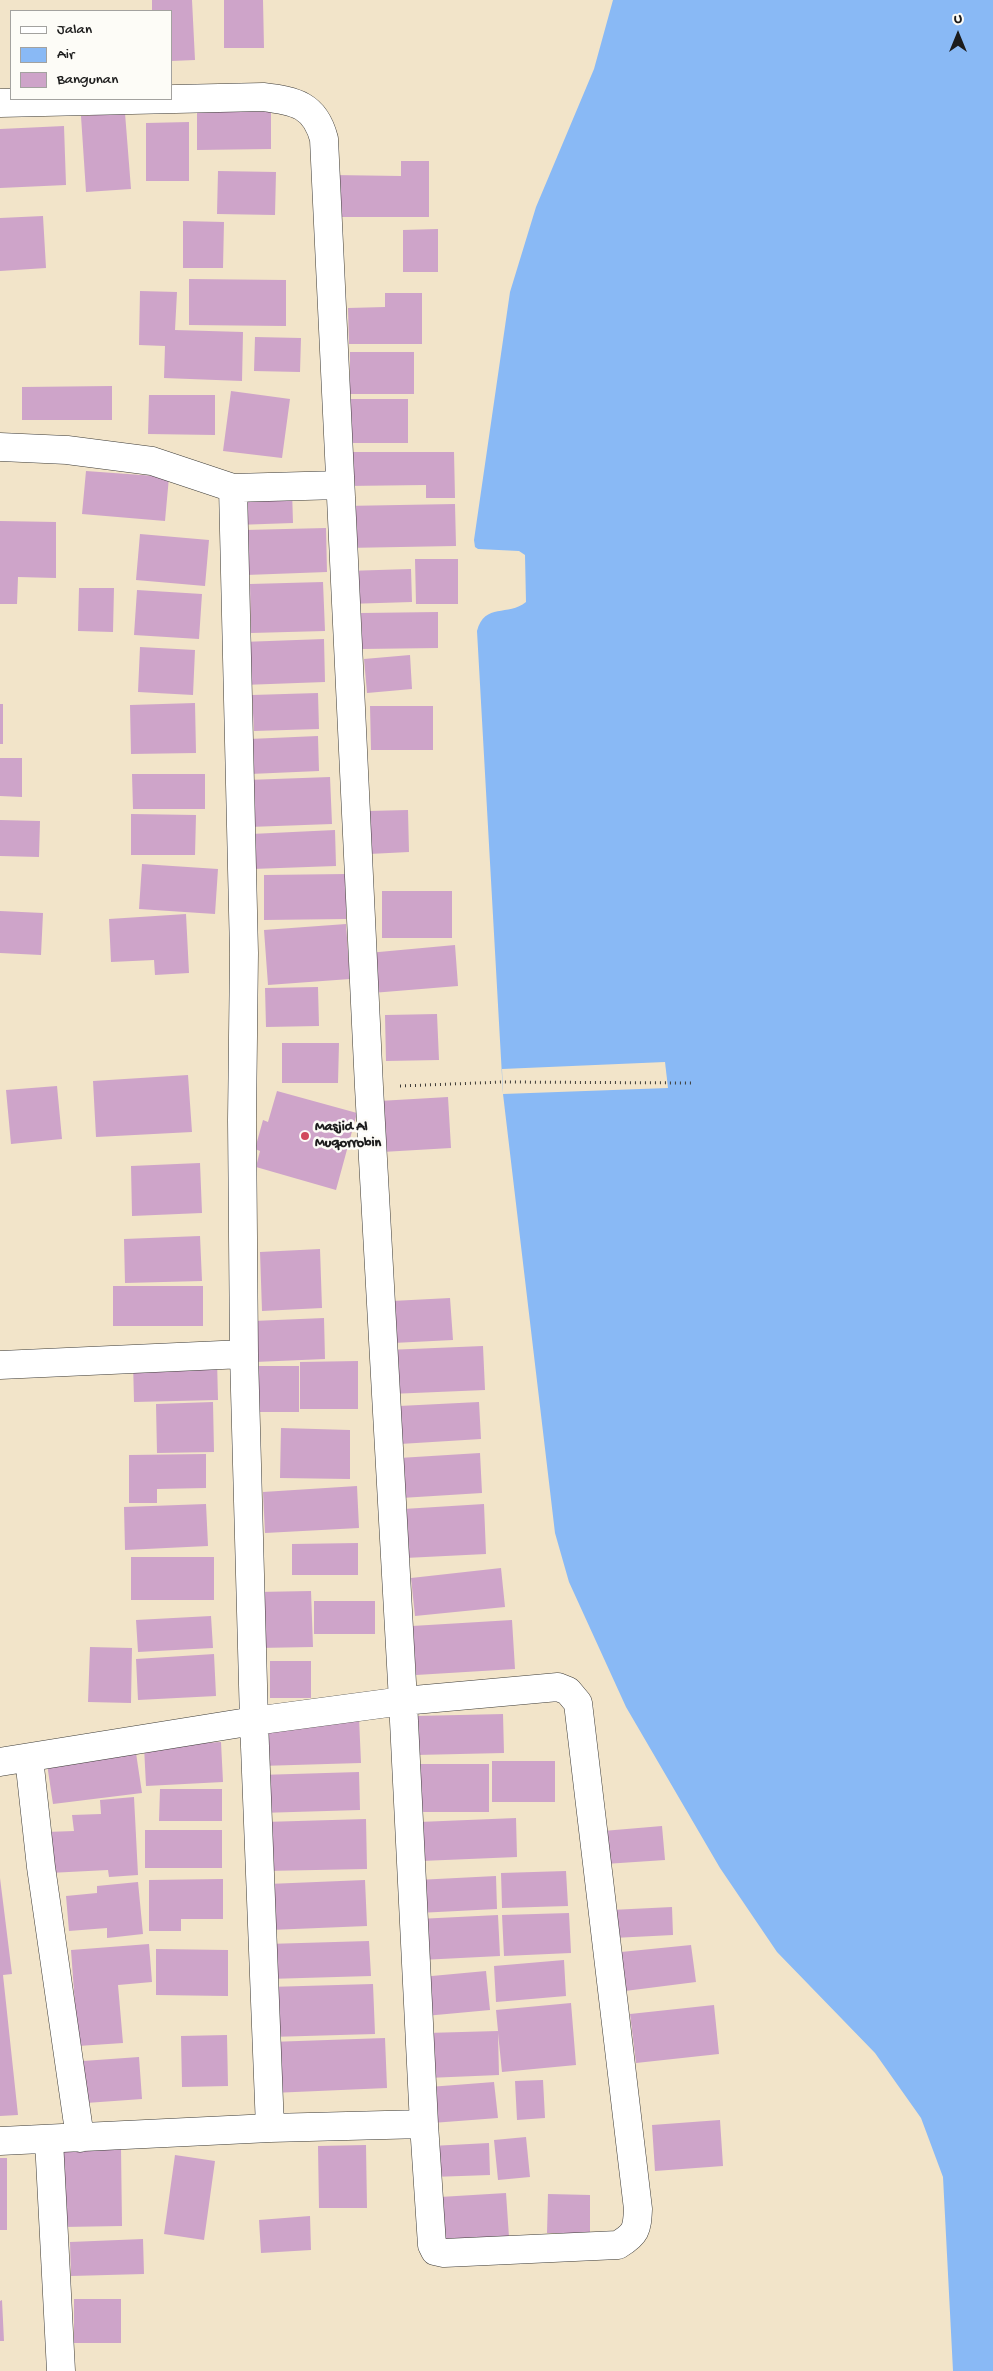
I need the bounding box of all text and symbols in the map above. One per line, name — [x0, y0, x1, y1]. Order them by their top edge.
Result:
legend — [10, 10, 172, 100]
north arrow — [933, 10, 983, 60]
text: U — [954, 11, 962, 28]
text: Jalan — [57, 21, 92, 39]
text: Air — [57, 46, 74, 64]
text: Bangunan — [57, 71, 118, 89]
place label: Masjid Al Muqorrobin — [315, 1120, 381, 1152]
marker: Masjid Al Muqorrobin — [299, 1130, 311, 1142]

